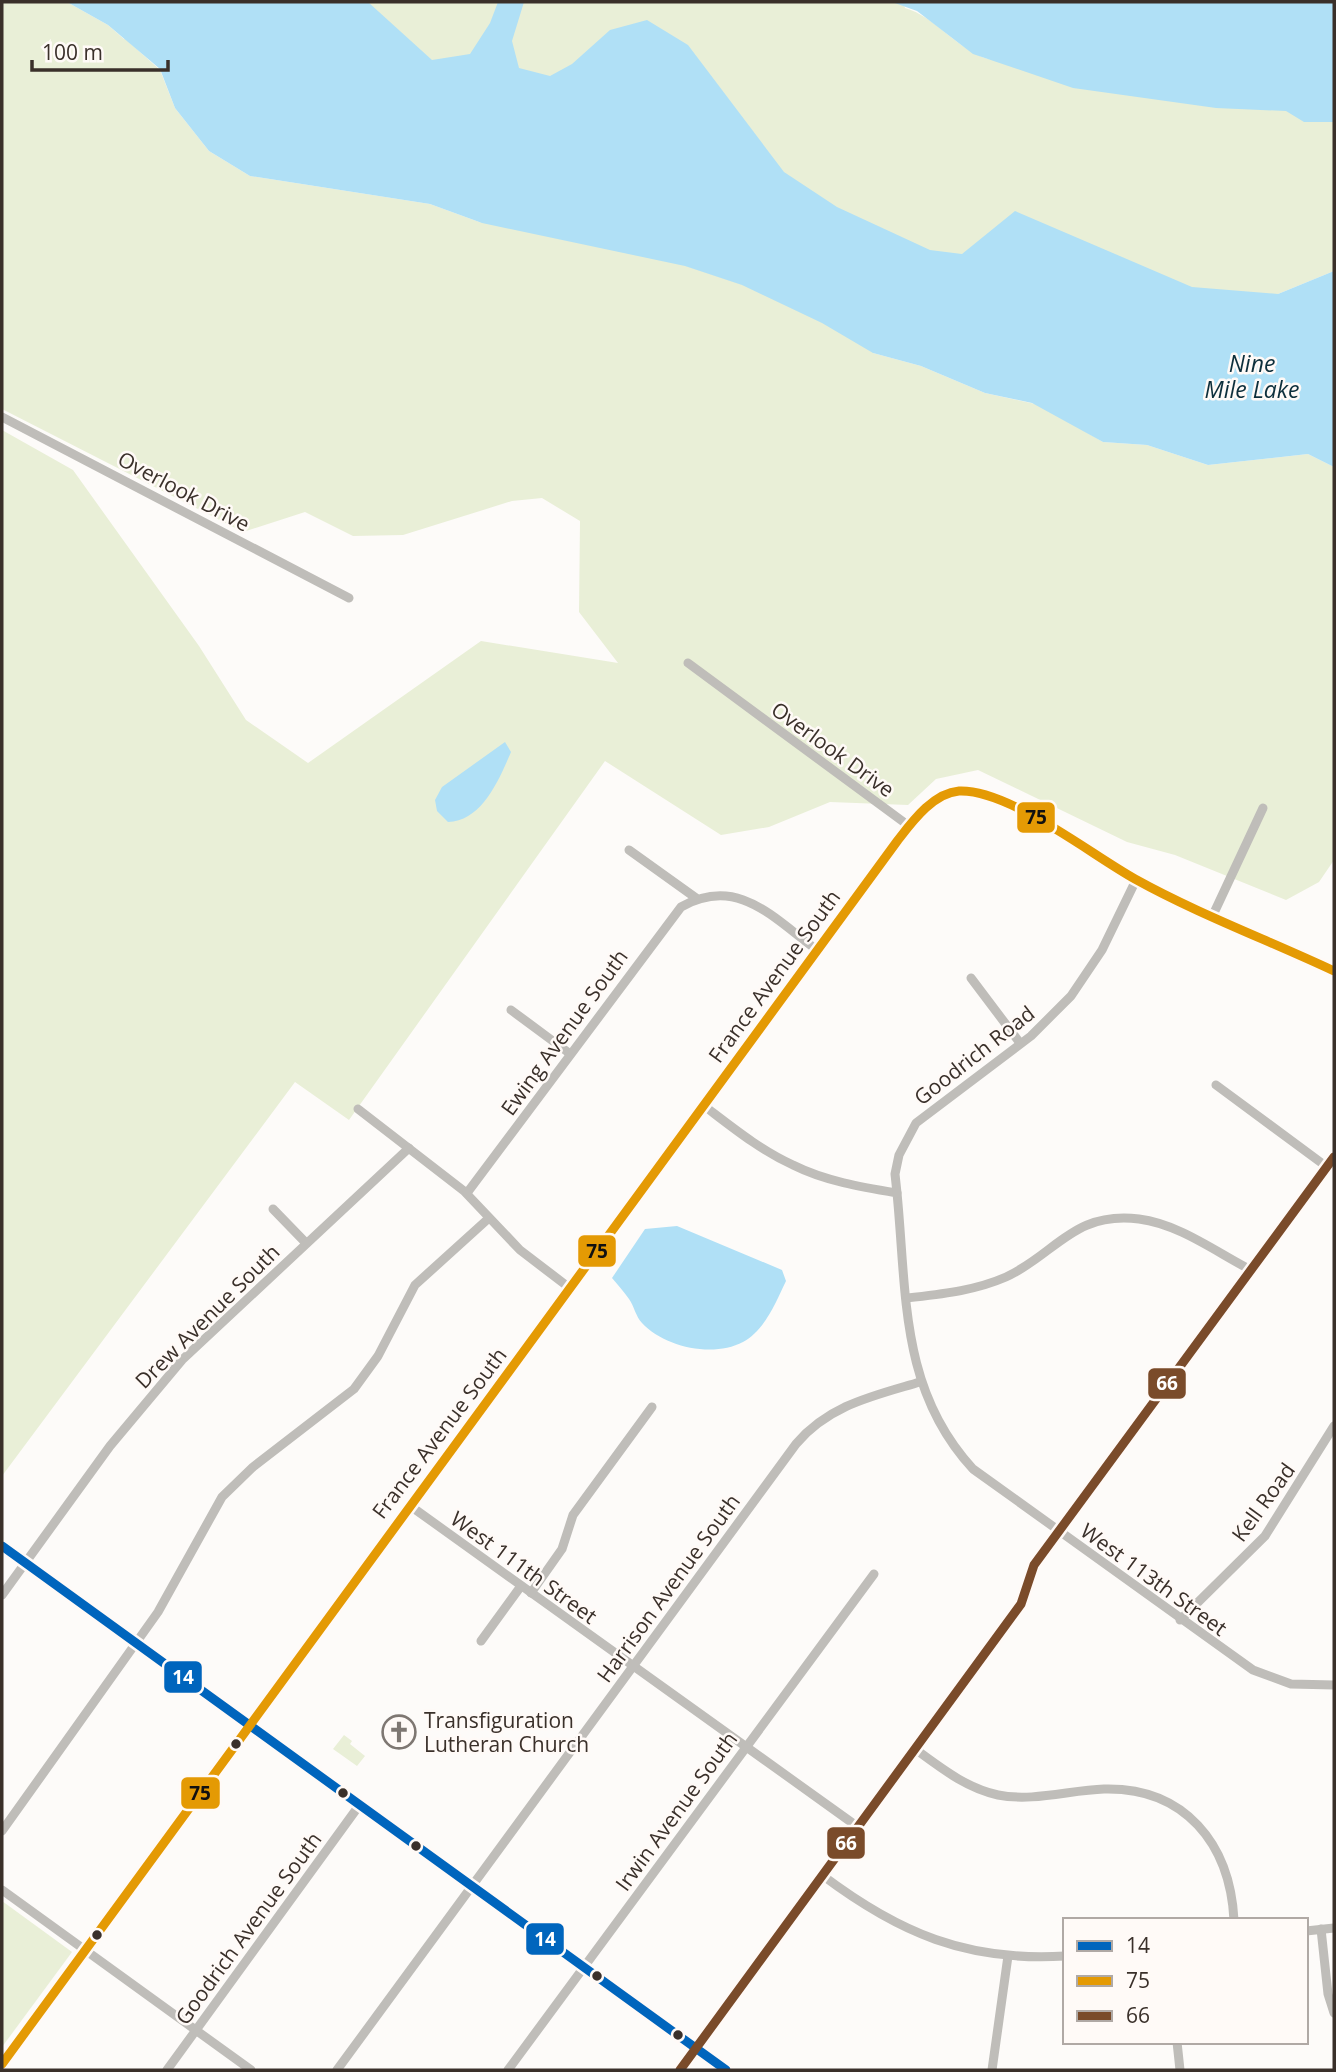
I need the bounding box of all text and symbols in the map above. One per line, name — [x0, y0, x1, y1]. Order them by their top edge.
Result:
scale bar — [32, 28, 168, 72]
text: 100 m — [42, 38, 103, 66]
water label: Nine Mile Lake — [1204, 347, 1300, 405]
street label: Overlook Drive — [113, 444, 255, 538]
street label: Overlook Drive — [766, 695, 900, 803]
line badge: 75 — [1016, 801, 1056, 834]
text: 75 — [1025, 804, 1047, 830]
street label: France Avenue South — [702, 884, 846, 1068]
street label: Ewing Avenue South — [494, 943, 634, 1121]
street label: Goodrich Road — [908, 999, 1040, 1111]
line badge: 75 — [577, 1234, 617, 1268]
street label: Drew Avenue South — [129, 1238, 285, 1394]
text: 75 — [586, 1238, 608, 1264]
street label: France Avenue South — [365, 1342, 513, 1524]
line badge: 66 — [1147, 1367, 1187, 1400]
text: 66 — [1156, 1370, 1178, 1396]
street label: Kell Road — [1225, 1457, 1301, 1547]
street label: Harrison Avenue South — [590, 1488, 746, 1688]
street label: West 111th Street — [445, 1504, 603, 1630]
street label: West 113th Street — [1075, 1516, 1233, 1642]
line badge: 14 — [163, 1660, 203, 1694]
text: 14 — [172, 1664, 194, 1690]
place label: Transfiguration Lutheran Church — [424, 1706, 589, 1758]
church icon: Transfiguration Lutheran Church — [380, 1713, 418, 1751]
street label: Irwin Avenue South — [609, 1726, 743, 1896]
unlabelled marker — [229, 1737, 243, 1751]
line badge: 75 — [180, 1776, 221, 1810]
text: 75 — [189, 1780, 211, 1806]
unlabelled marker — [336, 1786, 350, 1800]
street label: Goodrich Avenue South — [169, 1826, 327, 2030]
line badge: 66 — [826, 1826, 866, 1860]
text: 66 — [835, 1830, 857, 1856]
unlabelled marker — [409, 1839, 423, 1853]
legend — [1063, 1918, 1308, 2044]
line badge: 14 — [525, 1922, 565, 1956]
text: 14 — [534, 1926, 556, 1952]
unlabelled marker — [90, 1928, 104, 1942]
text: 14 — [1126, 1931, 1150, 1959]
text: 75 — [1126, 1966, 1150, 1994]
unlabelled marker — [590, 1969, 604, 1983]
text: 66 — [1126, 2001, 1150, 2029]
unlabelled marker — [671, 2028, 685, 2042]

